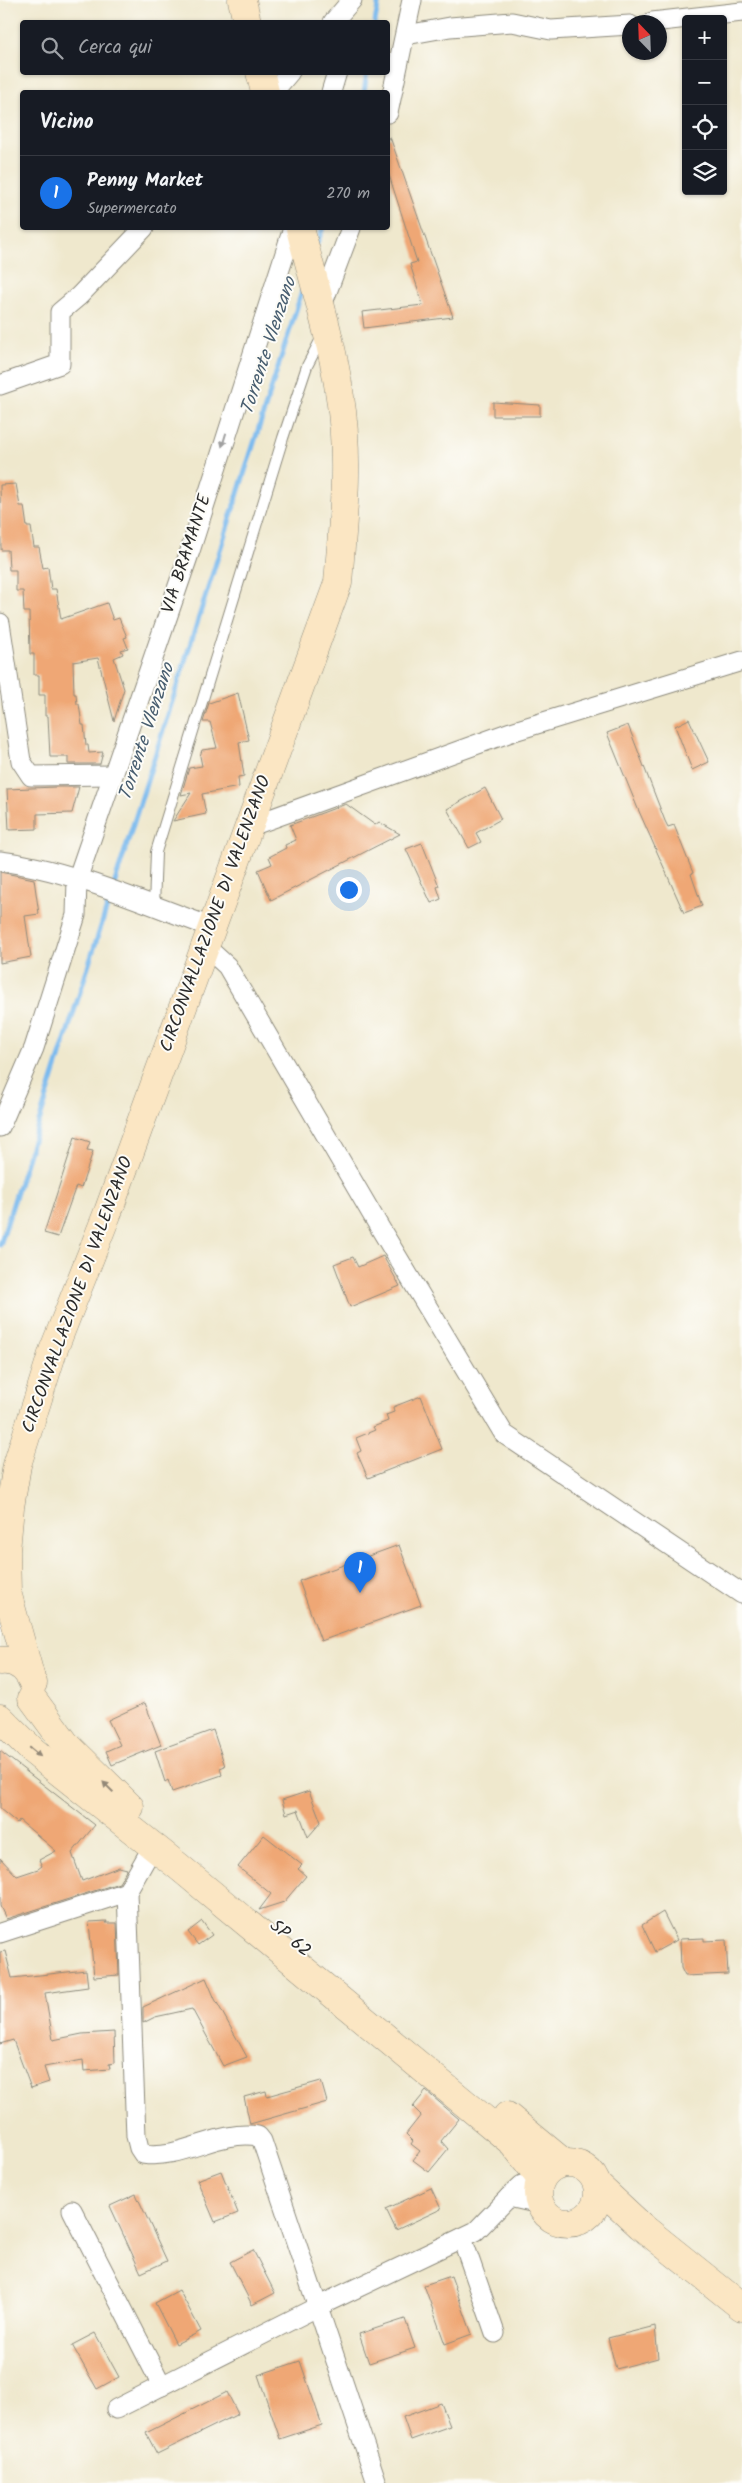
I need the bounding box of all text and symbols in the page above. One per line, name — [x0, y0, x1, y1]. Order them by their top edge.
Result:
north arrow — [622, 15, 667, 60]
map controls — [682, 15, 727, 195]
button: + — [682, 15, 727, 60]
search box — [20, 20, 390, 75]
text: Cerca qui — [78, 33, 152, 63]
icon: search — [38, 34, 66, 62]
button: − — [682, 60, 727, 105]
button: locate — [682, 105, 727, 150]
text: Vicino — [40, 106, 94, 139]
button: layers — [682, 150, 727, 195]
text: Penny Market — [87, 166, 203, 196]
text: 1 — [54, 181, 58, 206]
text: 270 m — [326, 181, 370, 206]
text: Supermercato — [87, 196, 177, 221]
water label: Torrente Vlenzano — [233, 272, 306, 419]
one-way arrow — [220, 433, 228, 448]
street label: VIA BRAMANTE — [154, 490, 220, 617]
water label: Torrente Vlenzano — [111, 658, 184, 805]
street label: CIRCONVALLAZIONE DI VALENZANO — [152, 772, 280, 1056]
your location — [336, 877, 362, 903]
street label: CIRCONVALLAZIONE DI VALENZANO — [14, 1153, 142, 1437]
pin: 1 — [344, 1552, 376, 1593]
one-way arrow — [28, 1746, 41, 1757]
one-way arrow — [102, 1781, 114, 1793]
street label: SP 62 — [263, 1913, 317, 1965]

